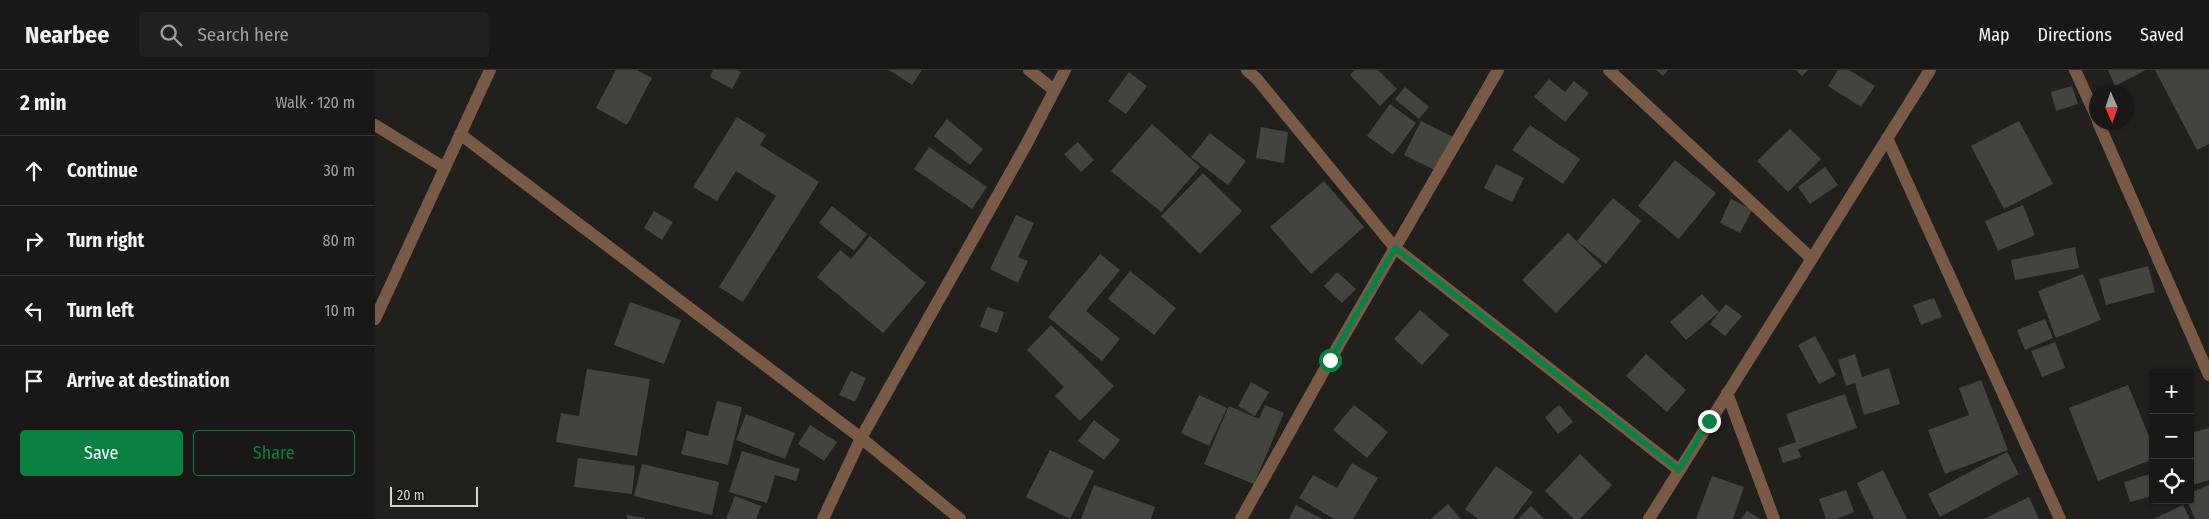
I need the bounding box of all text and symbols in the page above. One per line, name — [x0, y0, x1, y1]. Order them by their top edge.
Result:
search box — [139, 12, 489, 57]
text: Nearbee — [25, 21, 109, 49]
icon: search — [157, 21, 185, 49]
text: Search here — [197, 23, 289, 46]
text: Map — [1978, 24, 2010, 46]
text: Directions — [2038, 24, 2112, 46]
text: Saved — [2140, 24, 2184, 46]
north arrow — [2089, 85, 2134, 130]
text: 2 min — [20, 90, 67, 116]
text: Walk · 120 m — [276, 93, 355, 112]
icon: ahead — [20, 157, 48, 185]
text: Continue — [67, 159, 138, 182]
text: 30 m — [323, 161, 355, 180]
icon: right — [20, 227, 48, 255]
text: Turn right — [67, 229, 144, 252]
text: 80 m — [323, 231, 355, 250]
icon: left — [20, 297, 48, 325]
text: Turn left — [67, 299, 134, 322]
text: 10 m — [324, 301, 355, 320]
route start — [1319, 349, 1342, 372]
icon: arrive — [20, 367, 48, 395]
text: Arrive at destination — [67, 369, 230, 392]
map controls — [2149, 369, 2194, 504]
button: + — [2149, 369, 2194, 414]
route end — [1698, 410, 1721, 433]
button: − — [2149, 414, 2194, 459]
button: Save — [20, 430, 183, 476]
button: Share — [193, 430, 355, 476]
button: locate — [2149, 459, 2194, 504]
scale bar — [390, 484, 477, 507]
text: 20 m — [397, 487, 425, 504]

